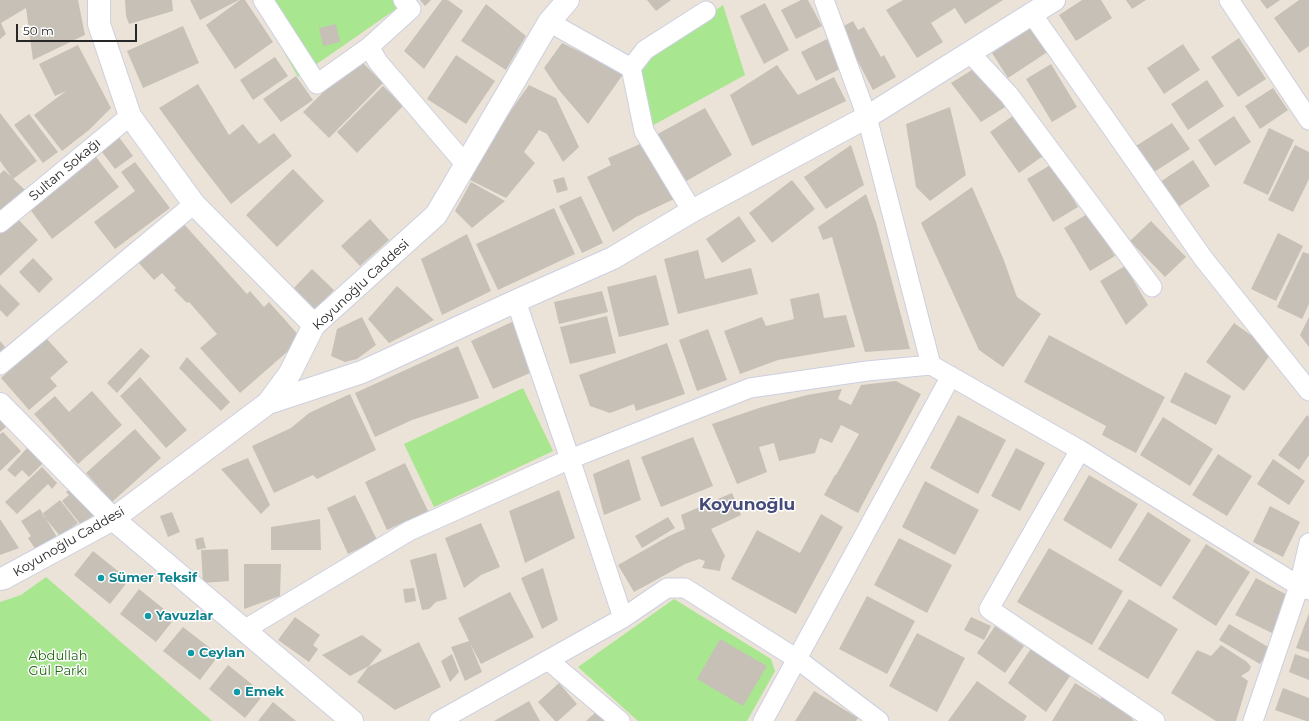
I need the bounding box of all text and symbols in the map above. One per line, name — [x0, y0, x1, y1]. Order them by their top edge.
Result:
scale bar — [18, 16, 139, 42]
text: 50 m — [23, 23, 54, 38]
street label: Sultan Sokağı — [26, 135, 104, 205]
street label: Koyunoğlu Caddesi — [310, 236, 412, 334]
district label: Koyunoğlu — [699, 495, 795, 515]
street label: Koyunoğlu Caddesi — [10, 504, 128, 580]
place label: Sümer Teksif — [109, 570, 197, 586]
marker: Sümer Teksif — [96, 573, 106, 583]
place label: Yavuzlar — [156, 608, 213, 624]
marker: Yavuzlar — [143, 611, 153, 621]
place label: Ceylan — [199, 645, 245, 661]
park label: Abdullah Gül Parkı — [28, 648, 88, 679]
marker: Ceylan — [186, 648, 196, 658]
place label: Emek — [245, 684, 284, 700]
marker: Emek — [232, 687, 242, 697]

